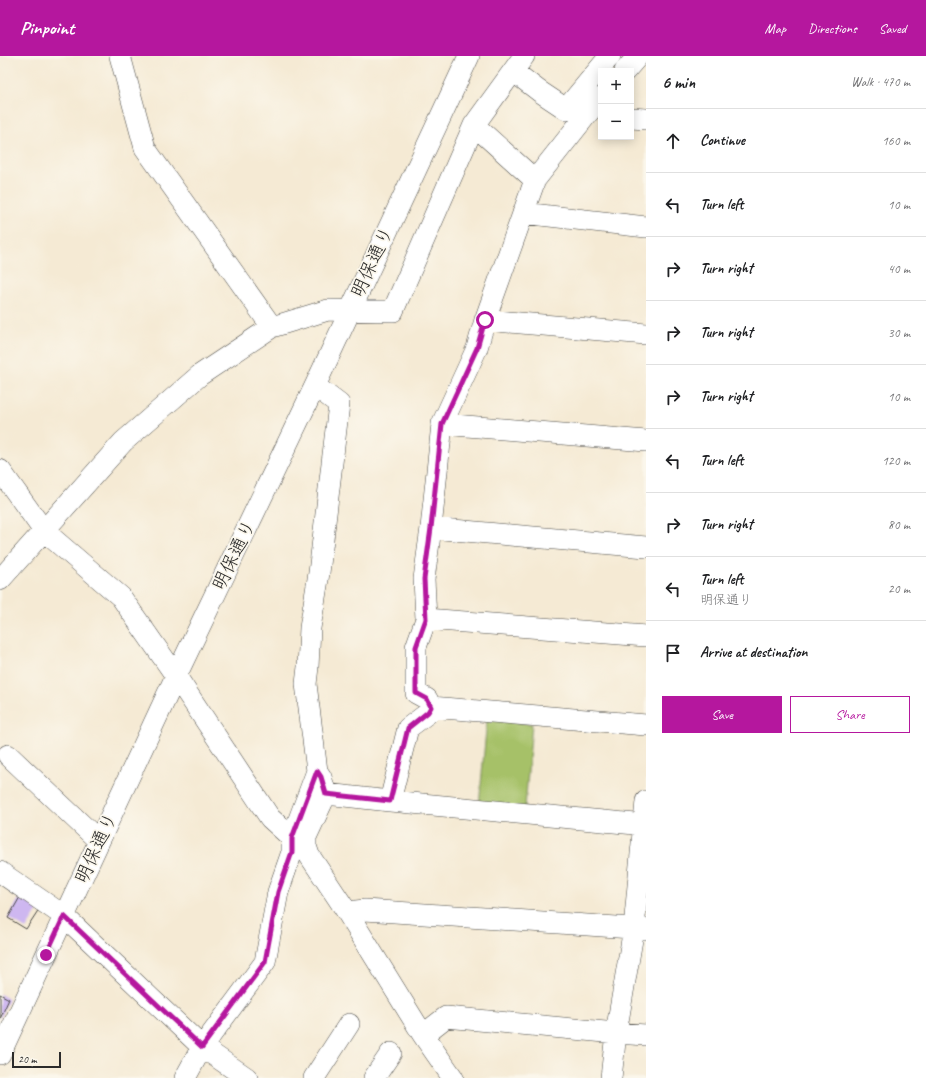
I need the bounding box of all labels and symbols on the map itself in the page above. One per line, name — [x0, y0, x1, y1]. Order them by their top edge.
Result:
street label: 明保通り — [345, 222, 399, 302]
route start — [476, 311, 494, 329]
street label: 明保通り — [207, 516, 261, 594]
street label: 明保通り — [69, 808, 123, 888]
route end — [37, 946, 55, 964]
scale bar — [12, 1050, 61, 1069]

